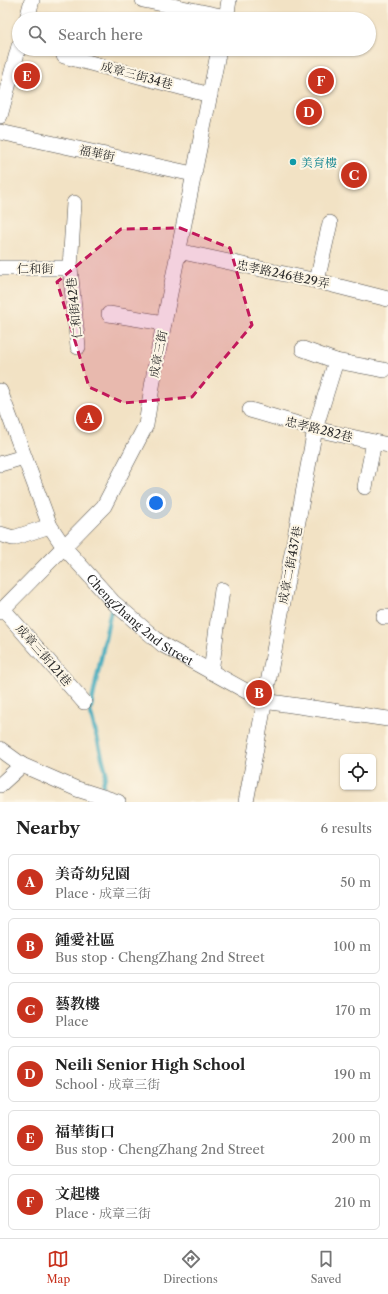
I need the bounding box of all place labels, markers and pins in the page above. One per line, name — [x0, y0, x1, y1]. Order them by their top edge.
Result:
pin: E — [14, 61, 40, 91]
pin: F — [308, 66, 334, 96]
pin: D — [296, 97, 322, 127]
place label: 美育樓 — [301, 155, 337, 170]
marker: 美育樓 — [288, 157, 298, 167]
pin: C — [341, 160, 367, 190]
pin: A — [76, 403, 102, 433]
pin: B — [246, 678, 272, 708]

